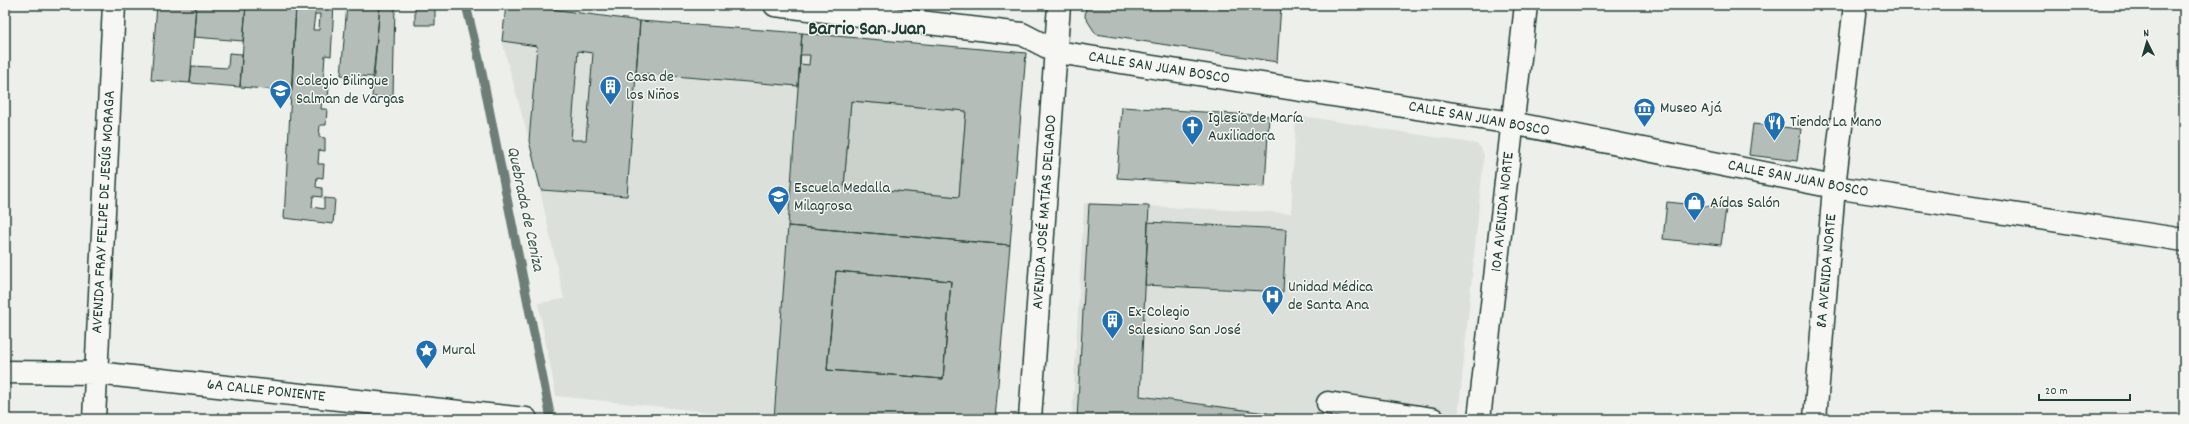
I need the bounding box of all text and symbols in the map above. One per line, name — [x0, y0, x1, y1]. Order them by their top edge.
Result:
district label: Barrio San Juan — [808, 16, 926, 44]
north arrow — [2127, 22, 2167, 62]
text: N — [2143, 26, 2150, 42]
street label: CALLE SAN JUAN BOSCO — [1087, 45, 1231, 91]
place label: Casa de los Niños — [626, 66, 680, 107]
place label: Colegio Bilingue Salman de Vargas — [296, 70, 405, 111]
building icon: Casa de los Niños — [598, 73, 624, 106]
school or university icon: Colegio Bilingue Salman de Vargas — [268, 77, 294, 110]
street label: AVENIDA FRAY FELIPE DE JESÚS MORAGA — [86, 89, 122, 334]
street label: CALLE SAN JUAN BOSCO — [1407, 95, 1551, 143]
museum icon: Museo Ajá — [1631, 95, 1657, 128]
place label: Museo Ajá — [1660, 97, 1722, 120]
place label: Iglesia de María Auxiliadora — [1208, 107, 1304, 148]
restaurant icon: Tienda La Mano — [1762, 109, 1788, 142]
place label: Tienda La Mano — [1790, 111, 1882, 134]
street label: AVENIDA JOSÉ MATÍAS DELGADO — [1027, 114, 1063, 310]
church icon: Iglesia de María Auxiliadora — [1180, 114, 1206, 147]
water label: Quebrada de Ceniza — [499, 144, 549, 275]
street label: 10A AVENIDA NORTE — [1485, 150, 1521, 273]
street label: CALLE SAN JUAN BOSCO — [1726, 154, 1870, 204]
place label: Escuela Medalla Milagrosa — [794, 177, 890, 218]
school or university icon: Escuela Medalla Milagrosa — [766, 184, 792, 217]
shop icon: Aídas Salón — [1681, 190, 1707, 223]
place label: Aídas Salón — [1710, 192, 1780, 215]
street label: 8A AVENIDA NORTE — [1811, 212, 1844, 329]
place label: Unidad Médica de Santa Ana — [1288, 276, 1373, 317]
hospital icon: Unidad Médica de Santa Ana — [1260, 283, 1286, 316]
place label: Ex-Colegio Salesiano San José — [1128, 301, 1241, 342]
building icon: Ex-Colegio Salesiano San José — [1099, 308, 1125, 341]
place icon: Mural — [414, 337, 440, 370]
place label: Mural — [442, 339, 476, 362]
street label: 6A CALLE PONIENTE — [206, 373, 327, 409]
scale bar — [2039, 376, 2130, 402]
text: 20 m — [2045, 383, 2068, 400]

